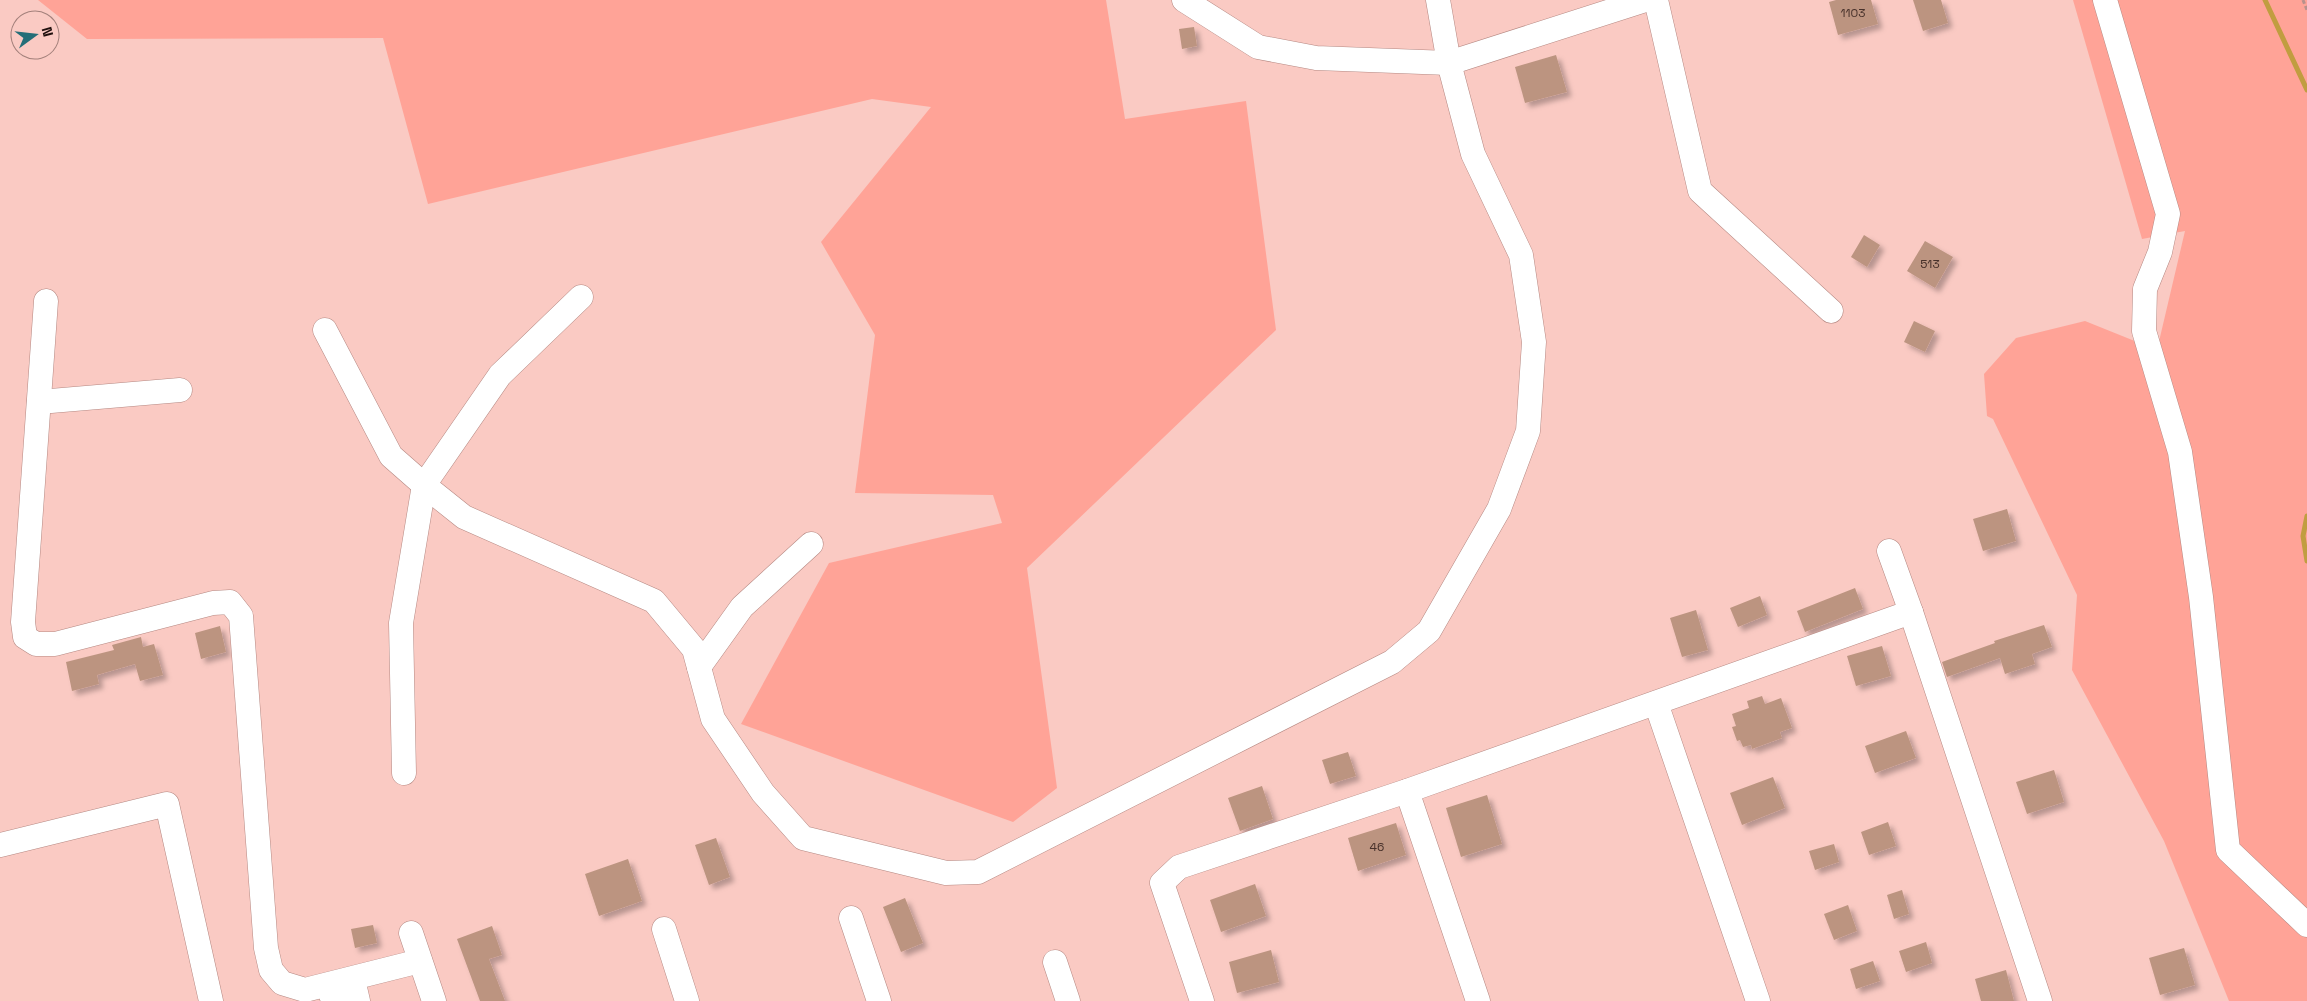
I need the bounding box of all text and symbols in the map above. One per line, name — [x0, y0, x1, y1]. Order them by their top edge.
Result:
house number: 1103 — [1841, 5, 1865, 21]
north arrow — [10, 10, 60, 60]
text: N — [38, 25, 57, 39]
house number: 513 — [1920, 256, 1940, 272]
house number: 46 — [1370, 839, 1384, 855]

